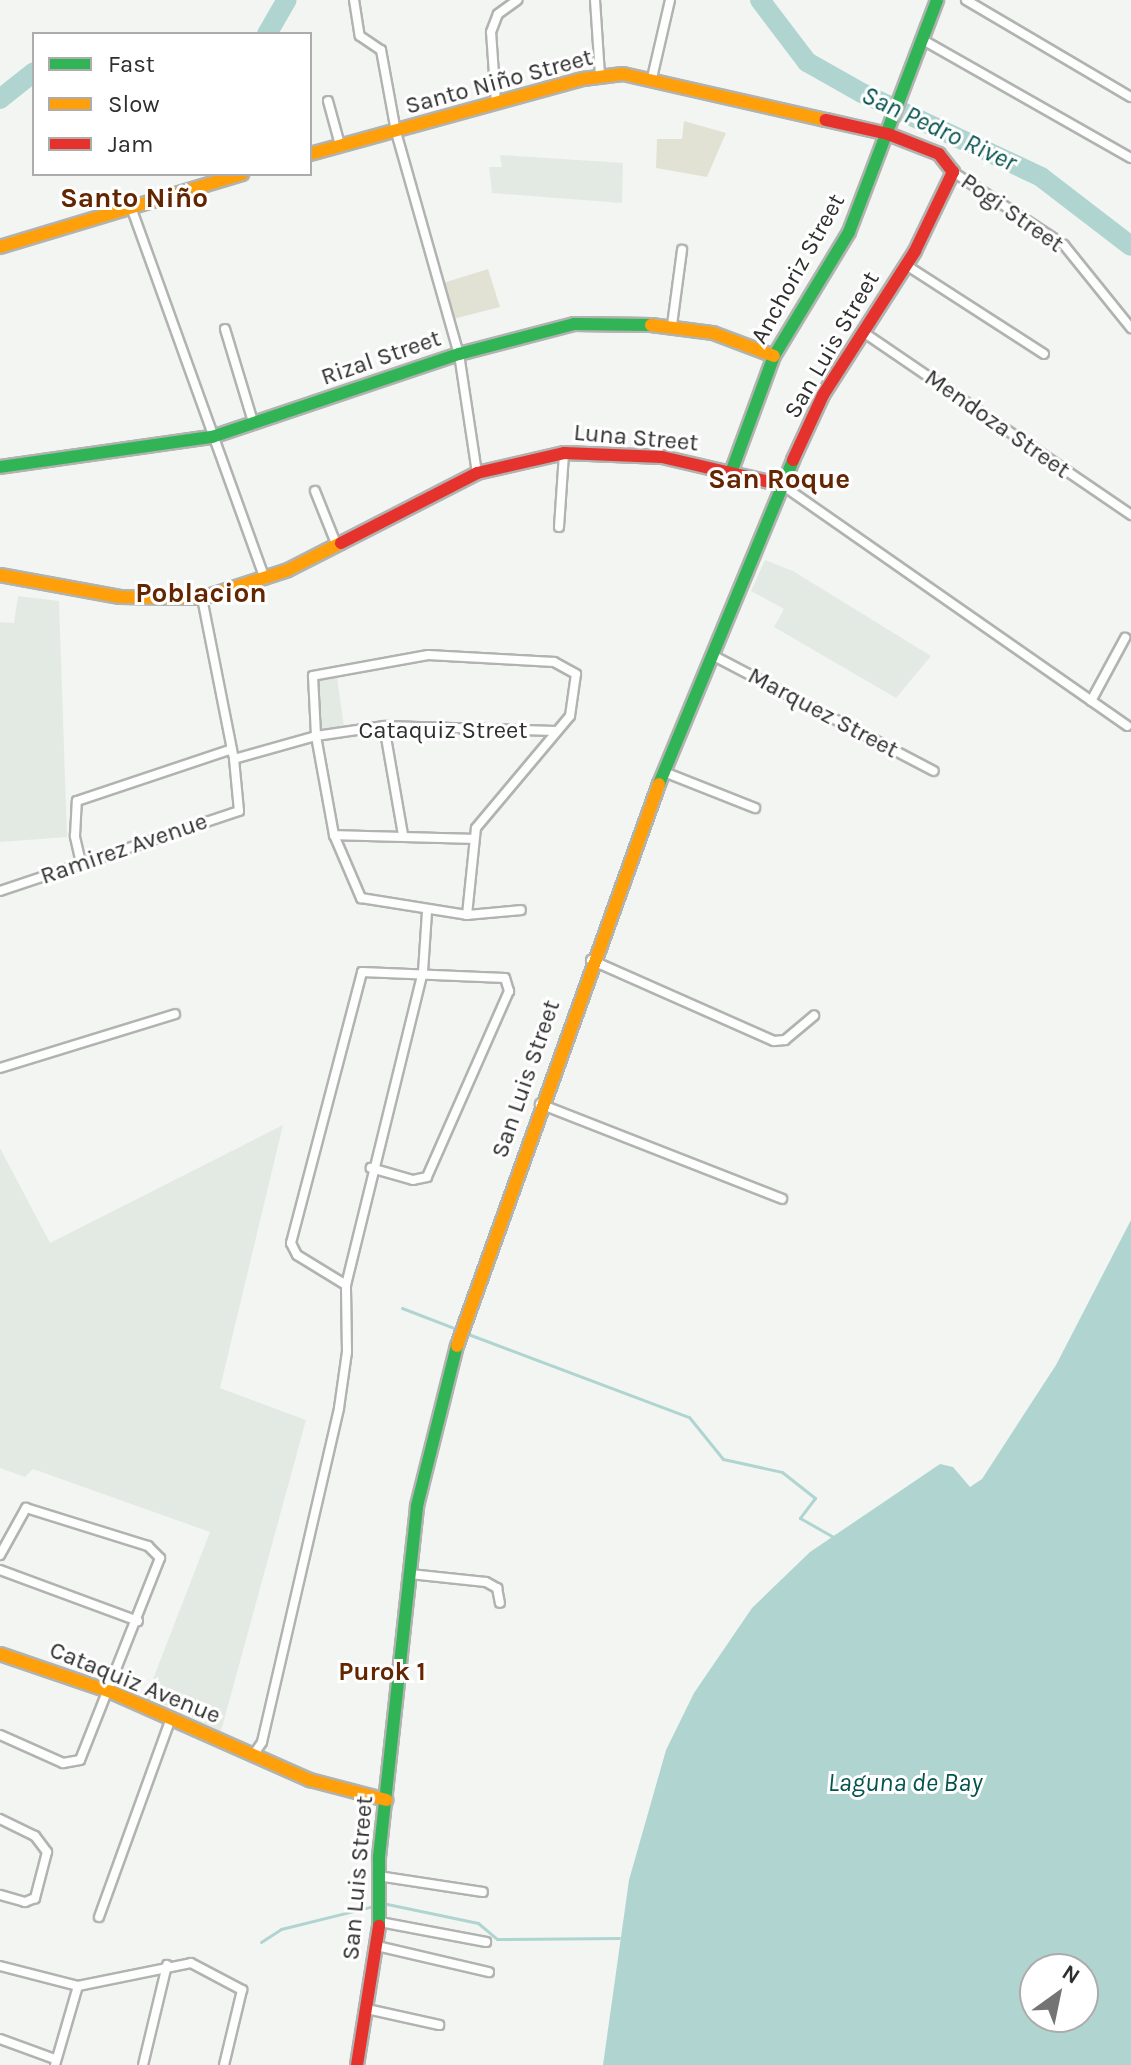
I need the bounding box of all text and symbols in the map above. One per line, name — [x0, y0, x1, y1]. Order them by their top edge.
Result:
legend — [32, 32, 312, 176]
street label: Santo Niño Street — [402, 43, 596, 121]
text: Fast — [108, 50, 155, 78]
water label: San Pedro River — [857, 80, 1021, 178]
text: Slow — [108, 90, 160, 118]
text: Jam — [108, 130, 153, 158]
street label: Pogi Street — [955, 167, 1069, 259]
district label: Santo Niño — [60, 181, 208, 215]
street label: Anchoriz Street — [745, 189, 851, 349]
street label: San Luis Street — [778, 266, 886, 424]
street label: Rizal Street — [317, 324, 445, 392]
street label: Mendoza Street — [919, 363, 1075, 485]
street label: Luna Street — [572, 418, 700, 458]
district label: San Roque — [708, 462, 850, 496]
district label: Poblacion — [135, 576, 267, 610]
street label: Marquez Street — [743, 661, 903, 765]
street label: Cataquiz Street — [359, 717, 527, 745]
street label: Ramirez Avenue — [37, 807, 211, 891]
street label: San Luis Street — [486, 996, 566, 1162]
street label: Cataquiz Avenue — [45, 1636, 225, 1730]
district label: Purok 1 — [338, 1656, 426, 1688]
water label: Laguna de Bay — [828, 1767, 982, 1799]
street label: San Luis Street — [336, 1795, 380, 1961]
north arrow — [1019, 1953, 1099, 2033]
text: N — [1057, 1959, 1085, 1990]

